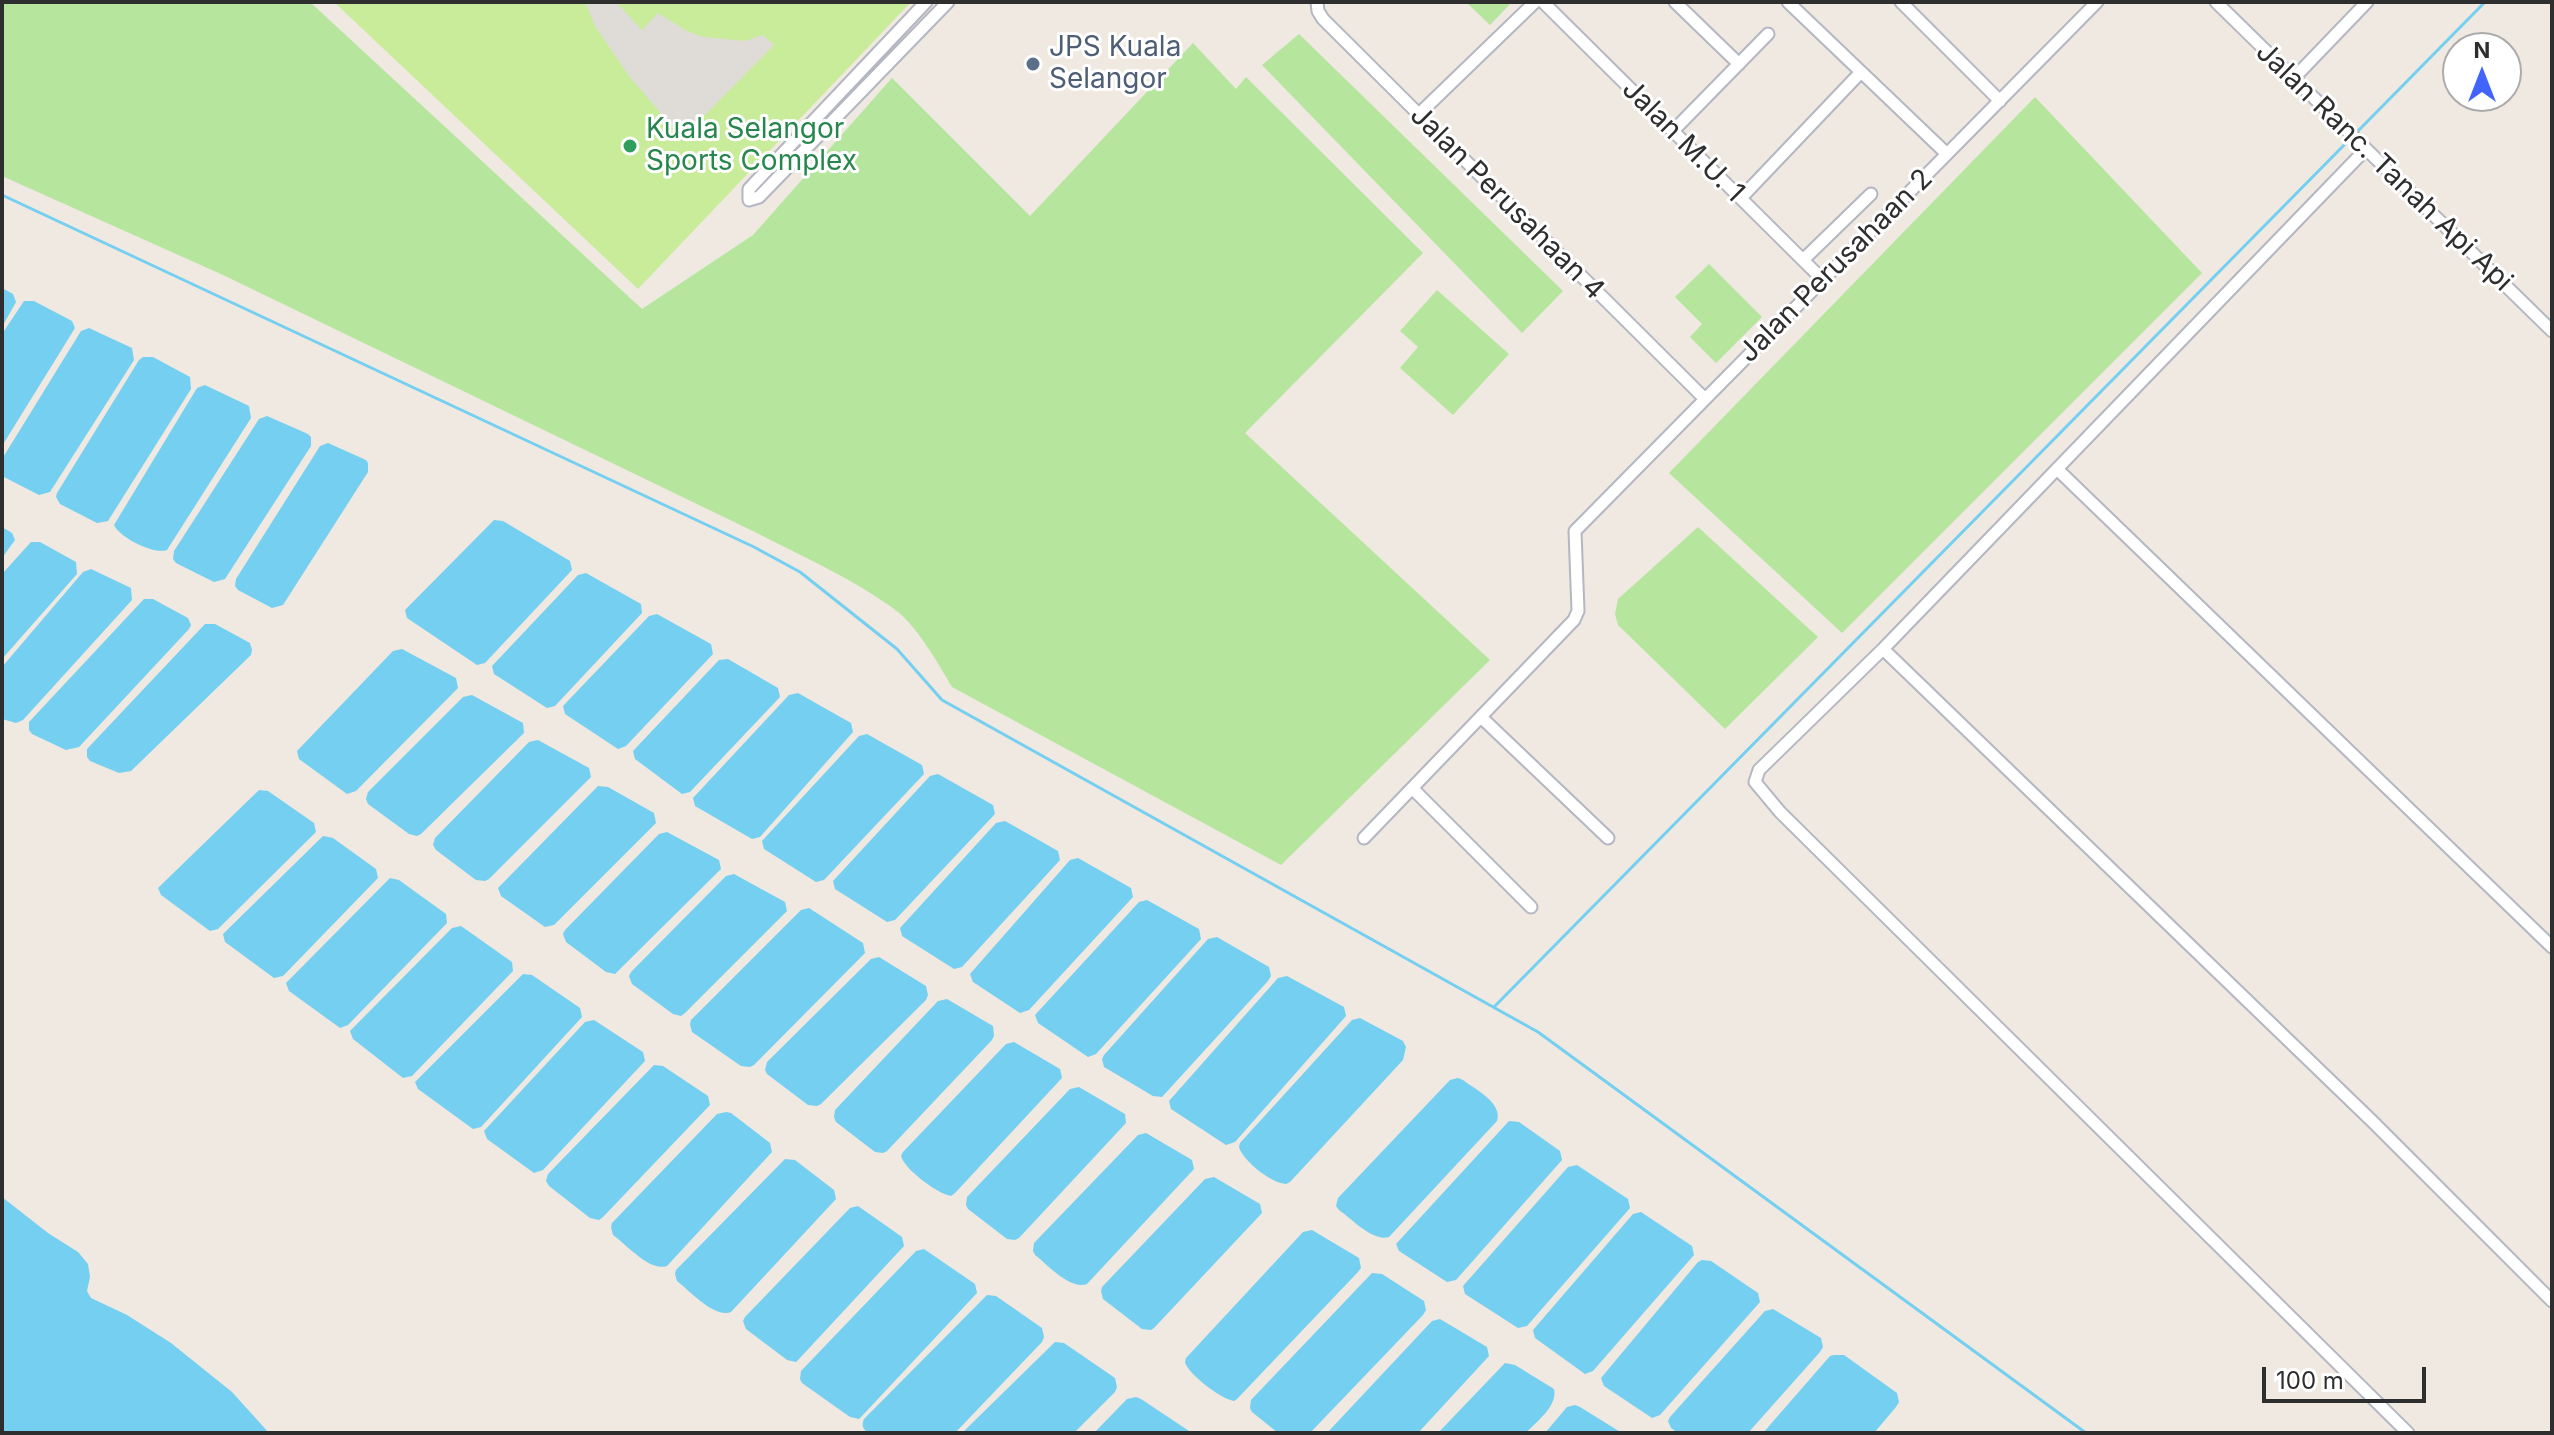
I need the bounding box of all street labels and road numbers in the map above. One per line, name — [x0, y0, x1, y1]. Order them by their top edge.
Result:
street label: Jalan Ranc. Tanah Api Api — [2249, 36, 2519, 298]
street label: Jalan M.U. 1 — [1615, 73, 1751, 209]
street label: Jalan Perusahaan 4 — [1403, 99, 1611, 307]
street label: Jalan Perusahaan 2 — [1732, 162, 1940, 370]

